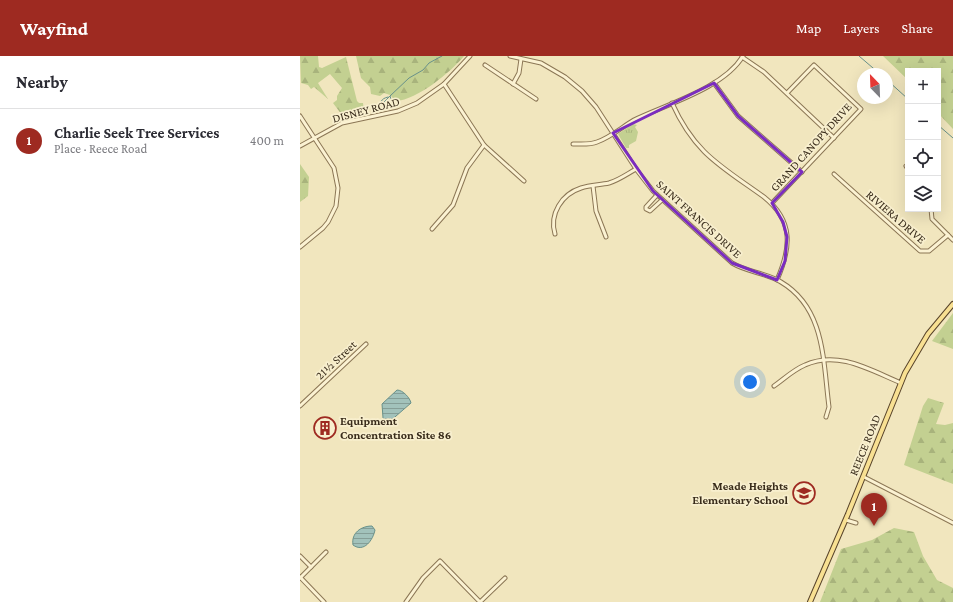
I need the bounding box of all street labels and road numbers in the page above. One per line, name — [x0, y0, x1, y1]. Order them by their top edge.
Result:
street label: DISNEY ROAD — [331, 94, 401, 126]
street label: GRAND CANOPY DRIVE — [767, 99, 855, 194]
street label: SAINT FRANCIS DRIVE — [653, 177, 745, 261]
street label: RIVIERA DRIVE — [863, 187, 929, 247]
street label: 21½ Street — [313, 337, 360, 382]
street label: REECE ROAD — [846, 412, 884, 478]

